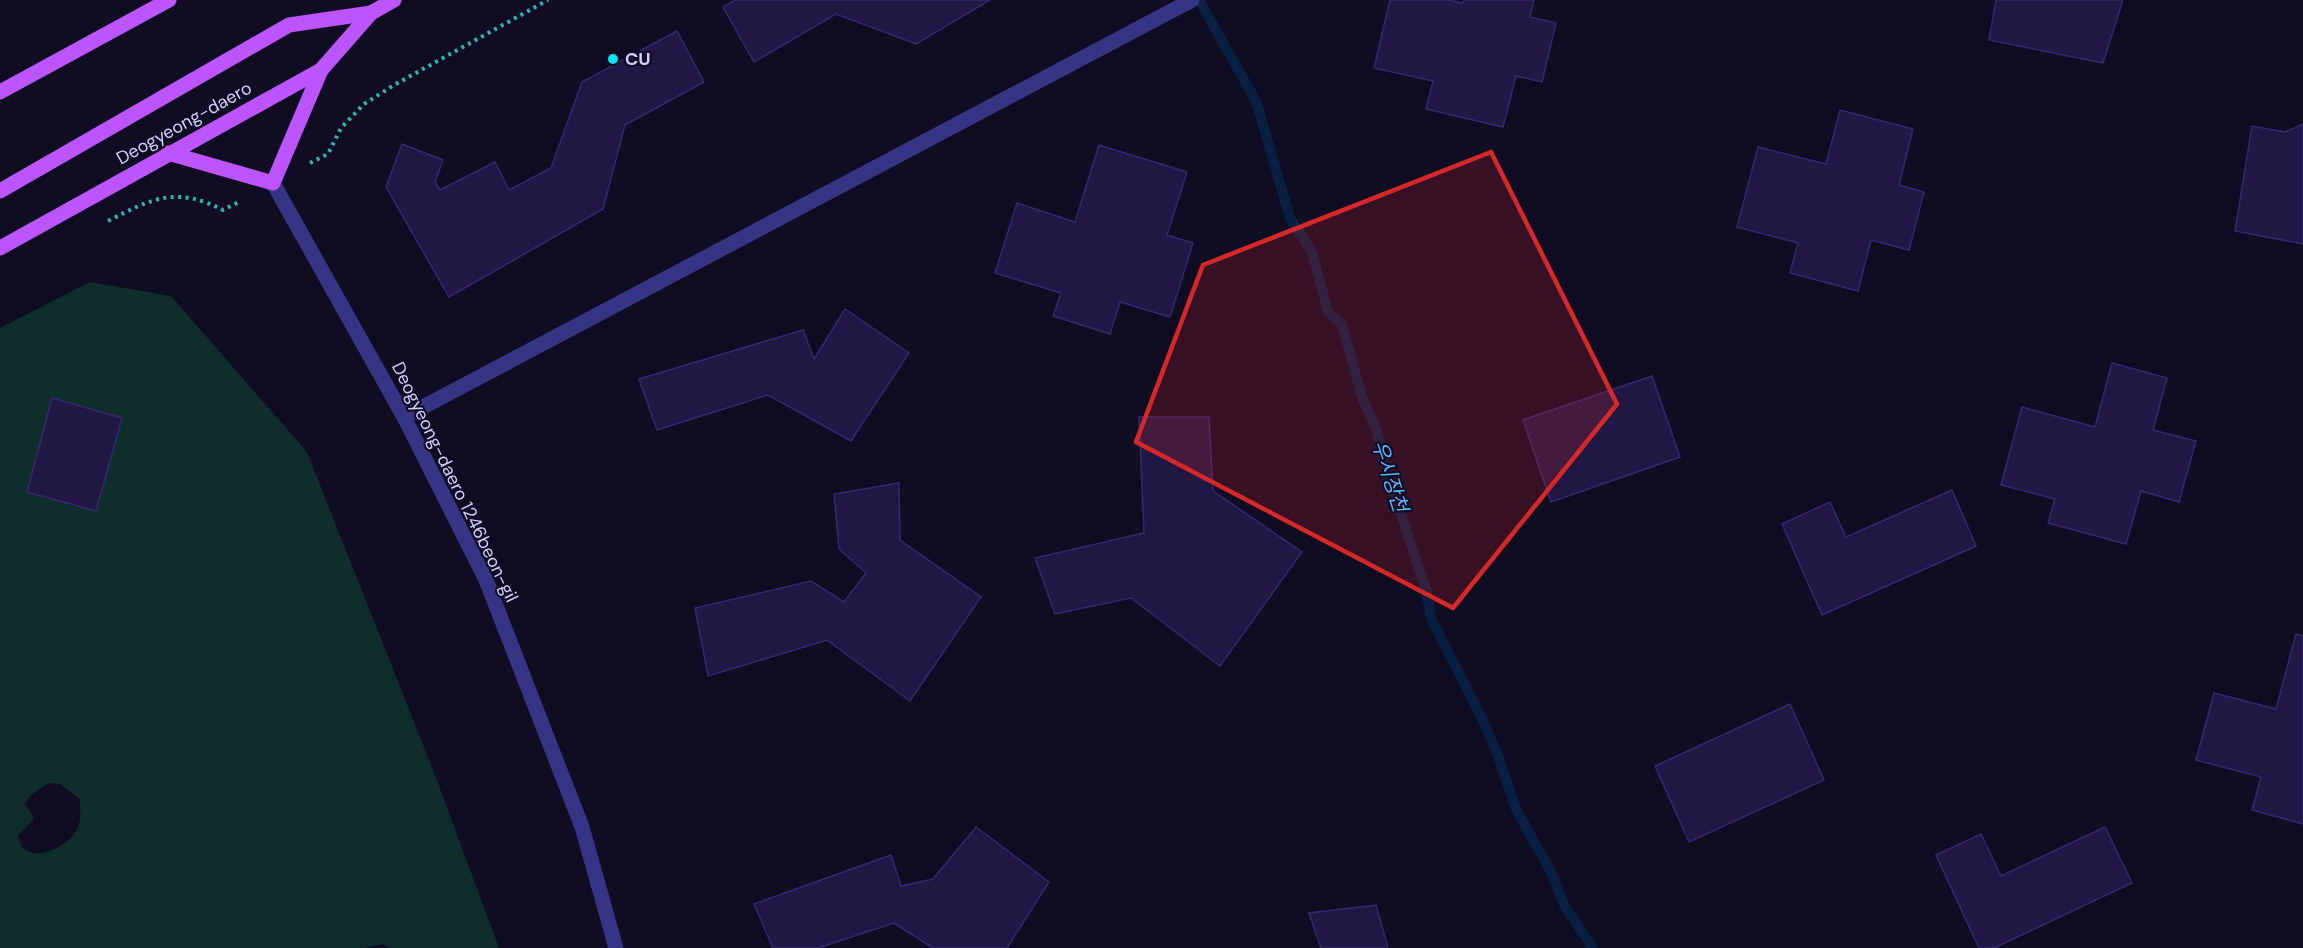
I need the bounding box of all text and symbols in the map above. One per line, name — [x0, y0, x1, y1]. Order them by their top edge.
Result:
place label: CU — [625, 47, 651, 71]
marker: CU — [606, 52, 620, 66]
street label: Deogyeong-daero — [112, 76, 256, 170]
street label: Deogyeong-daero 1246beon-gil — [386, 358, 524, 606]
water label: 우시장천 — [1366, 437, 1415, 517]

